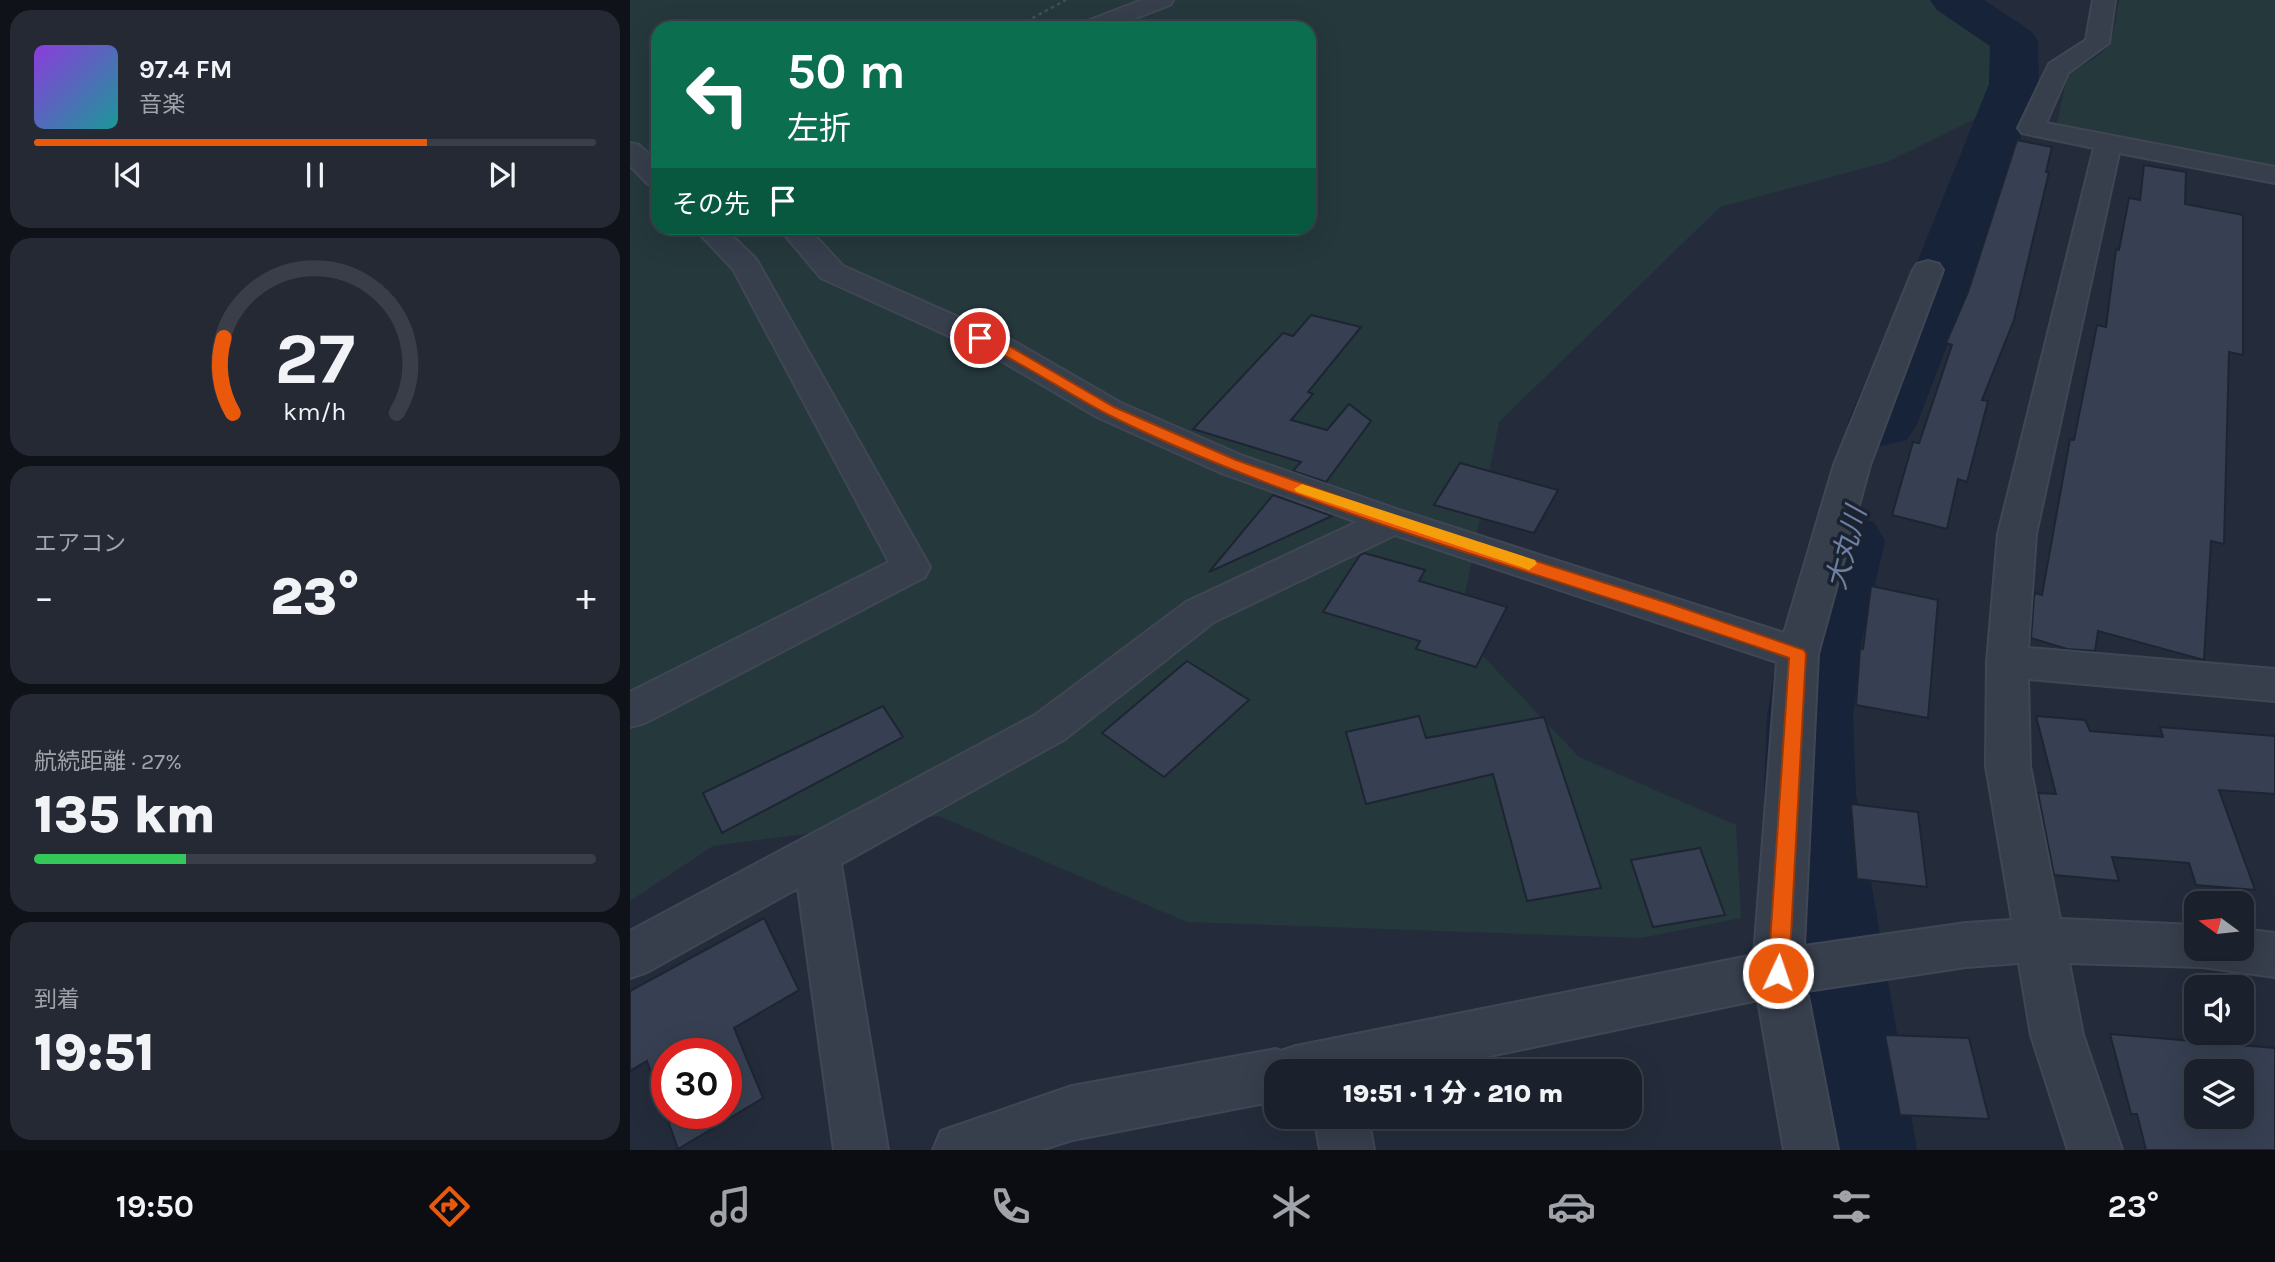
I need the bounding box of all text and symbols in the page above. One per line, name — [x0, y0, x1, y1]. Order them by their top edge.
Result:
text: 50 m — [787, 43, 905, 100]
icon: left — [672, 49, 763, 140]
text: 97.4 FM — [139, 54, 232, 85]
text: 音楽 — [139, 91, 185, 118]
text: 左折 — [787, 110, 851, 147]
icon: previous — [109, 156, 147, 194]
icon: pause — [296, 156, 334, 194]
icon: next — [483, 156, 521, 194]
icon: arrive — [764, 182, 802, 220]
text: その先 — [672, 189, 750, 220]
pin — [950, 308, 1010, 368]
text: 27 — [275, 316, 355, 401]
icon: arrive — [961, 319, 999, 357]
text: km/h — [283, 397, 347, 426]
water label: 大丸川 — [1819, 500, 1874, 593]
text: エアコン — [34, 530, 126, 557]
text: 23° — [270, 566, 360, 627]
text: − — [34, 575, 54, 620]
text: + — [576, 575, 596, 620]
text: 航続距離 · 27% — [34, 748, 182, 775]
text: 135 km — [34, 784, 216, 845]
north arrow — [2184, 891, 2254, 961]
map controls — [2184, 891, 2254, 1129]
position arrow — [1741, 936, 1815, 1010]
button: sound — [2184, 975, 2254, 1045]
text: 到着 — [34, 986, 80, 1013]
text: 19:51 — [34, 1022, 155, 1083]
speed limit sign: 30 — [651, 1038, 742, 1129]
button: layers — [2184, 1059, 2254, 1129]
text: 19:51 · 1 分 · 210 m — [1343, 1078, 1563, 1109]
icon: directions — [425, 1182, 474, 1231]
icon: music — [706, 1182, 755, 1231]
icon: phone — [986, 1182, 1035, 1231]
icon: climate — [1267, 1182, 1316, 1231]
icon: car — [1547, 1182, 1596, 1231]
icon: filters — [1827, 1182, 1876, 1231]
text: 19:50 — [116, 1188, 194, 1225]
text: 23° — [2108, 1188, 2159, 1225]

